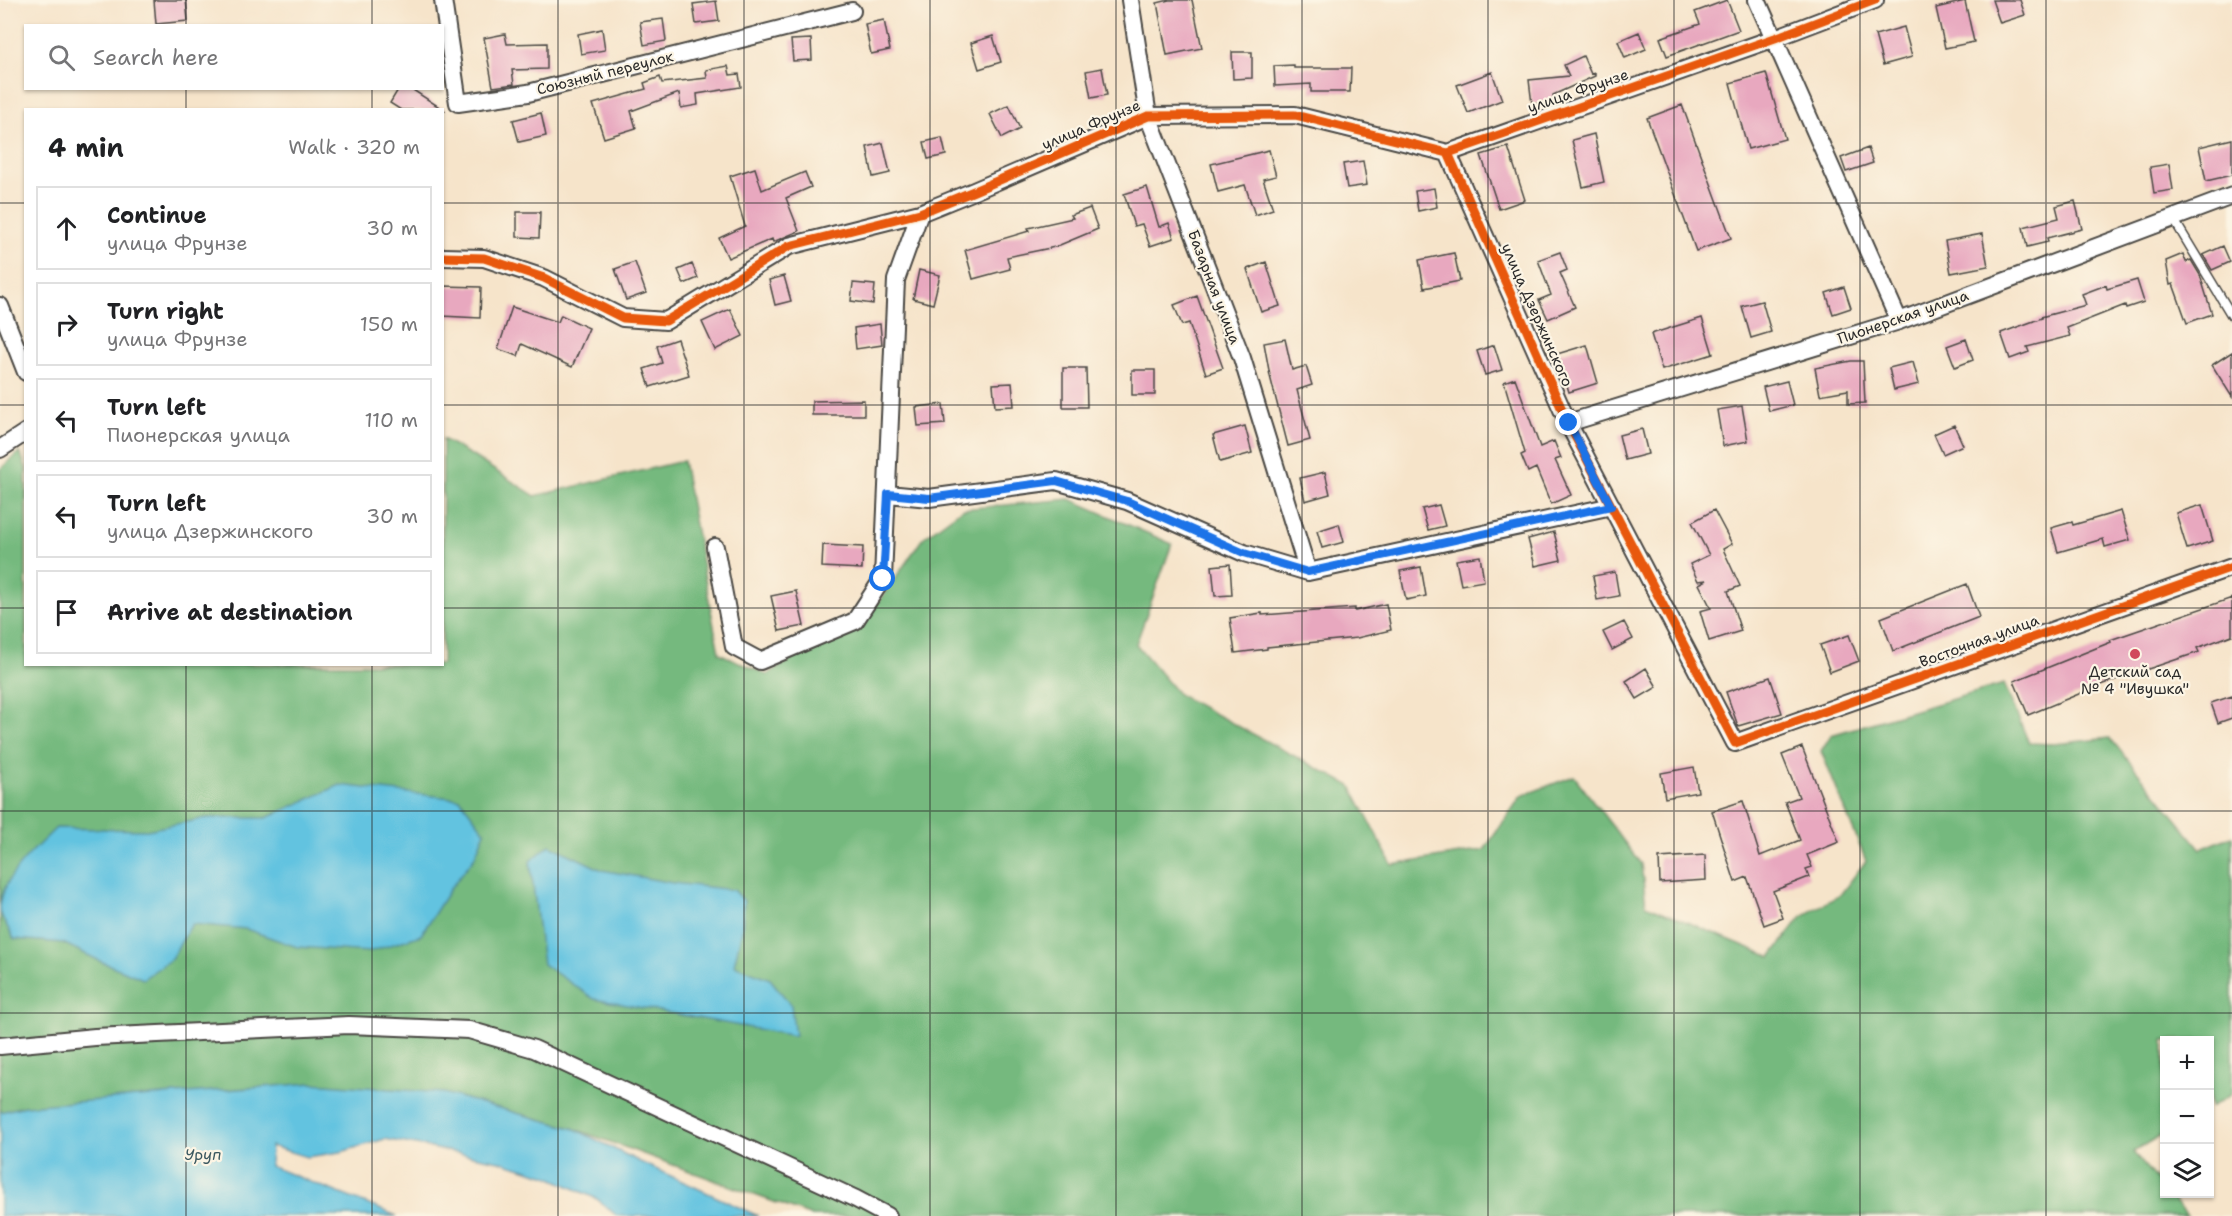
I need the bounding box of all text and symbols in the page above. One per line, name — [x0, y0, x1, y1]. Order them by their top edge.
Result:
search box — [24, 24, 444, 90]
icon: search — [45, 41, 78, 74]
text: Search here — [93, 43, 219, 72]
street label: Союзный переулок — [535, 46, 675, 100]
street label: улица Фрунзе — [1525, 64, 1631, 118]
street label: улица Фрунзе — [1039, 95, 1143, 155]
text: 4 min — [48, 130, 124, 165]
text: Walk · 320 m — [288, 134, 420, 160]
text: Continue — [107, 201, 207, 230]
icon: ahead — [50, 212, 83, 245]
text: 30 m — [366, 215, 418, 241]
street label: Базарная улица — [1183, 227, 1245, 348]
text: улица Фрунзе — [107, 230, 248, 256]
street label: улица Дзержинского — [1496, 240, 1578, 390]
street label: Пионерская улица — [1835, 285, 1972, 349]
text: Turn right — [107, 297, 224, 326]
icon: right — [50, 308, 83, 341]
text: 150 m — [360, 311, 418, 337]
text: улица Фрунзе — [107, 326, 248, 352]
text: Turn left — [107, 393, 206, 422]
icon: left — [50, 404, 83, 437]
text: 110 m — [364, 407, 418, 433]
route end — [1555, 409, 1581, 435]
text: Пионерская улица — [107, 422, 290, 448]
text: Turn left — [107, 489, 206, 518]
icon: left — [50, 500, 83, 533]
text: 30 m — [366, 503, 418, 529]
text: улица Дзержинского — [107, 518, 313, 544]
route start — [869, 565, 895, 591]
icon: arrive — [50, 596, 83, 629]
text: Arrive at destination — [107, 598, 353, 627]
street label: Восточная улица — [1916, 610, 2042, 672]
marker: Детский сад № 4 "Ивушка" — [2128, 647, 2142, 661]
place label: Детский сад № 4 "Ивушка" — [2081, 662, 2189, 699]
map controls — [2160, 1036, 2214, 1198]
button: + — [2160, 1036, 2214, 1090]
button: − — [2160, 1090, 2214, 1144]
water label: Уруп — [184, 1144, 222, 1165]
button: layers — [2160, 1144, 2214, 1198]

